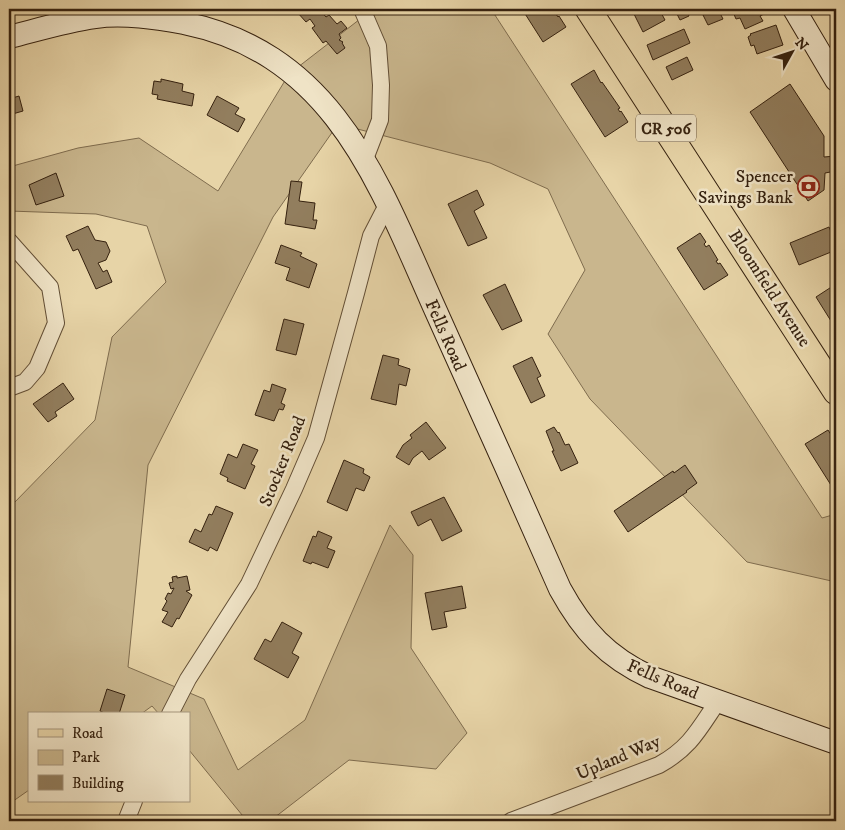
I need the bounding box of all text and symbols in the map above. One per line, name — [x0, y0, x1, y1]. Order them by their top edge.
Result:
north arrow — [768, 28, 818, 78]
text: N — [791, 34, 812, 55]
road number: CR 506 — [636, 115, 696, 142]
place label: Spencer Savings Bank — [698, 166, 793, 209]
bank icon: Spencer Savings Bank — [797, 174, 821, 198]
street label: Bloomfield Avenue — [723, 226, 815, 351]
street label: Fells Road — [420, 296, 471, 375]
street label: Stocker Road — [255, 413, 311, 510]
street label: Fells Road — [623, 655, 702, 705]
legend — [28, 712, 190, 802]
text: Road — [72, 724, 104, 743]
street label: Upland Way — [573, 730, 664, 785]
text: Park — [72, 748, 101, 767]
text: Building — [72, 774, 124, 793]

